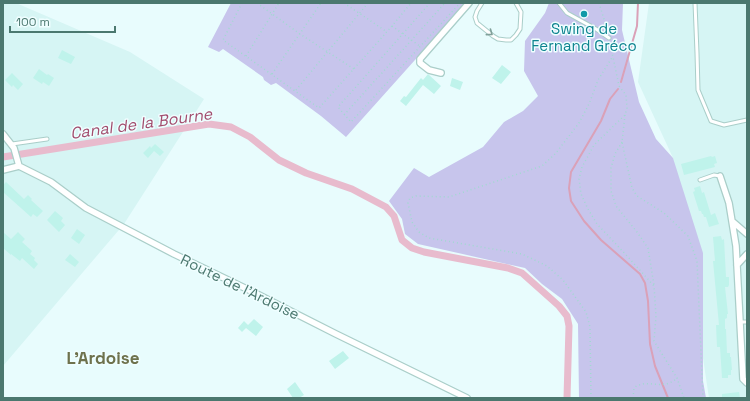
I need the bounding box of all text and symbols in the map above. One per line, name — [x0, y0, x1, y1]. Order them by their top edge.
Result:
scale bar — [10, 8, 115, 34]
marker: Swing de Fernand Gréco — [579, 9, 589, 19]
text: 100 m — [16, 14, 50, 30]
place label: Swing de Fernand Gréco — [531, 19, 637, 55]
one-way arrow — [485, 28, 492, 35]
water label: Canal de la Bourne — [69, 103, 214, 144]
street label: Route de l'Ardoise — [178, 250, 303, 324]
district label: L'Ardoise — [66, 347, 140, 369]

